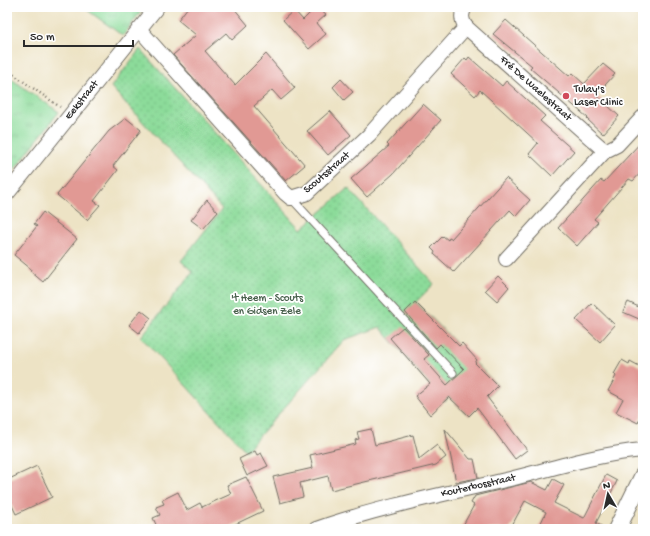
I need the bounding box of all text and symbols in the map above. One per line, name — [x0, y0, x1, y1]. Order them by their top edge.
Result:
scale bar — [24, 22, 133, 48]
text: 50 m — [30, 31, 55, 45]
street label: Fré De Waelestraat — [496, 53, 575, 125]
street label: Eekstraat — [63, 77, 102, 122]
place label: Tulay's Laser Clinic — [573, 84, 624, 109]
marker: Tulay's Laser Clinic — [561, 91, 571, 101]
street label: Scoutsstraat — [301, 149, 354, 196]
park label: 't Heem - Scouts en Gidsen Zele — [231, 293, 304, 318]
street label: Kouterbosstraat — [440, 471, 518, 500]
north arrow — [588, 474, 628, 514]
text: N — [602, 480, 611, 493]

